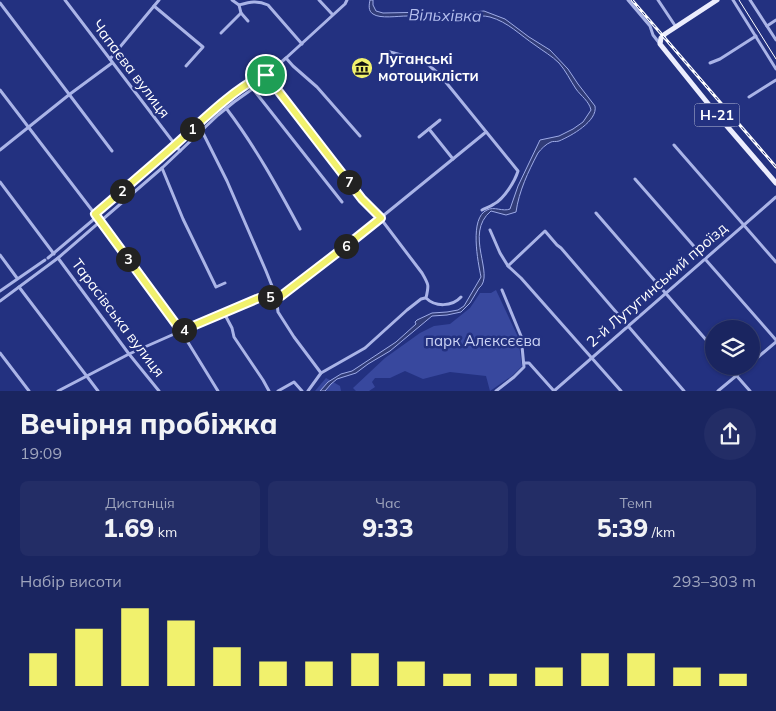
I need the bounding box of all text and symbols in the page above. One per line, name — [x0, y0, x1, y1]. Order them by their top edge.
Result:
water label: Вільхівка — [408, 4, 482, 26]
street label: Чапаєва вулиця — [88, 16, 175, 122]
place label: Луганські мотоциклісти — [378, 49, 479, 85]
pin — [245, 54, 287, 96]
museum icon: Луганські мотоциклісти — [350, 56, 374, 80]
icon: arrive — [252, 61, 280, 89]
road number: Н-21 — [694, 104, 740, 126]
pin: 1 — [180, 116, 204, 142]
text: 1 — [188, 120, 197, 138]
pin: 7 — [336, 170, 362, 194]
text: 7 — [345, 173, 354, 191]
pin: 2 — [110, 178, 134, 204]
text: 2 — [118, 182, 127, 200]
street label: 2-й Лутугинський проїзд — [582, 218, 731, 351]
pin: 6 — [334, 234, 358, 258]
text: 6 — [342, 237, 351, 255]
pin: 3 — [116, 246, 140, 272]
text: 3 — [124, 250, 133, 268]
street label: Тарасівська вулиця — [68, 255, 169, 381]
pin: 5 — [258, 284, 282, 310]
text: 5 — [266, 288, 275, 306]
pin: 4 — [172, 318, 196, 342]
map controls — [705, 320, 760, 375]
button: layers — [705, 320, 760, 375]
text: 4 — [180, 321, 189, 339]
park label: парк Алєксєєва — [425, 331, 541, 350]
text: Вечірня пробіжка — [20, 406, 278, 441]
button: share — [704, 408, 756, 460]
text: 19:09 — [20, 443, 62, 463]
text: Дистанція — [105, 494, 175, 512]
text: Час — [375, 494, 401, 512]
text: Темп — [620, 494, 652, 512]
text: 1.69 — [103, 512, 154, 543]
text: 9:33 — [362, 512, 414, 543]
text: 5:39 — [597, 512, 648, 543]
text: km — [154, 523, 177, 541]
text: /km — [648, 523, 675, 541]
text: Набір висоти — [20, 571, 122, 591]
text: 293–303 m — [672, 571, 756, 591]

